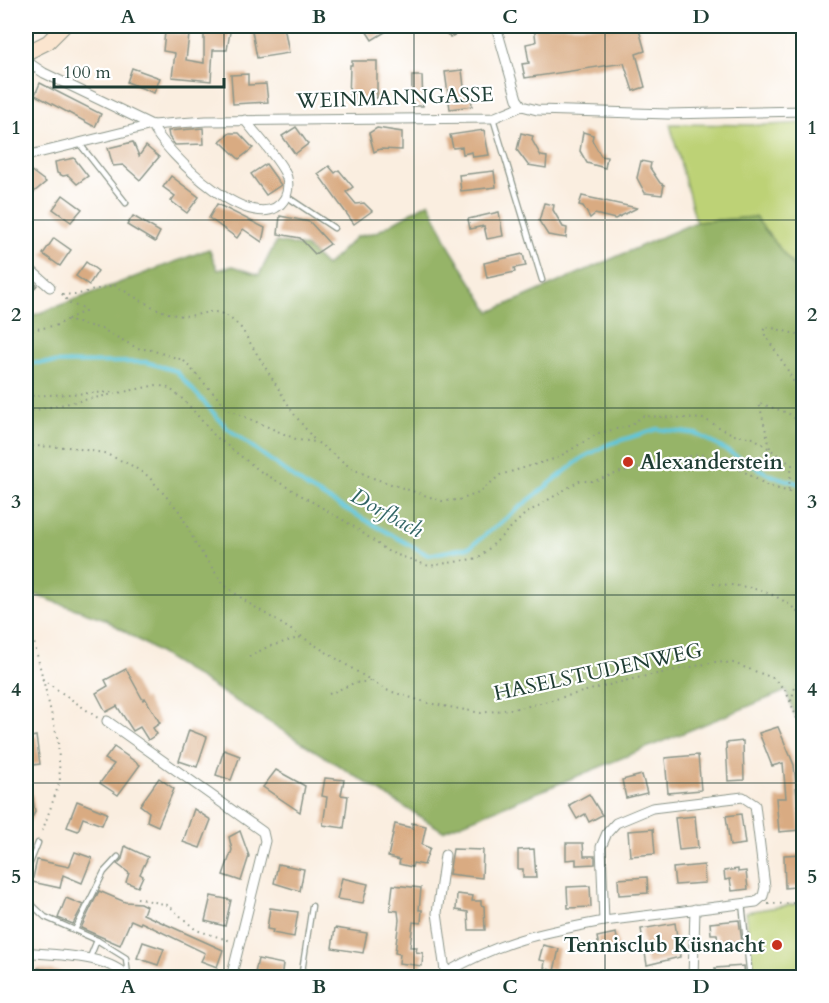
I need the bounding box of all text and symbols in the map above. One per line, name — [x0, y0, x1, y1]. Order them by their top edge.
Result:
text: A — [120, 3, 136, 30]
text: B — [312, 3, 326, 30]
text: C — [502, 3, 518, 30]
text: D — [692, 3, 710, 30]
scale bar — [54, 51, 224, 89]
text: 100 m — [63, 60, 111, 85]
street label: WEINMANNGASSE — [295, 80, 494, 116]
text: 1 — [11, 114, 21, 141]
text: 1 — [807, 114, 817, 141]
text: 2 — [11, 301, 21, 328]
text: 2 — [807, 301, 817, 328]
place label: Alexanderstein — [640, 448, 784, 477]
marker: Alexanderstein — [621, 455, 635, 469]
water label: Dorfbach — [345, 481, 429, 545]
text: 3 — [11, 488, 21, 515]
text: 3 — [807, 488, 817, 515]
street label: HASELSTUDENWEG — [491, 636, 705, 708]
text: 4 — [11, 676, 21, 703]
text: 4 — [807, 676, 817, 703]
text: 5 — [11, 863, 21, 890]
text: 5 — [807, 863, 817, 890]
place label: Tennisclub Küsnacht — [564, 931, 766, 960]
marker: Tennisclub Küsnacht — [770, 938, 784, 952]
text: A — [120, 973, 136, 1000]
text: B — [312, 973, 326, 1000]
text: C — [502, 973, 518, 1000]
text: D — [692, 973, 710, 1000]

